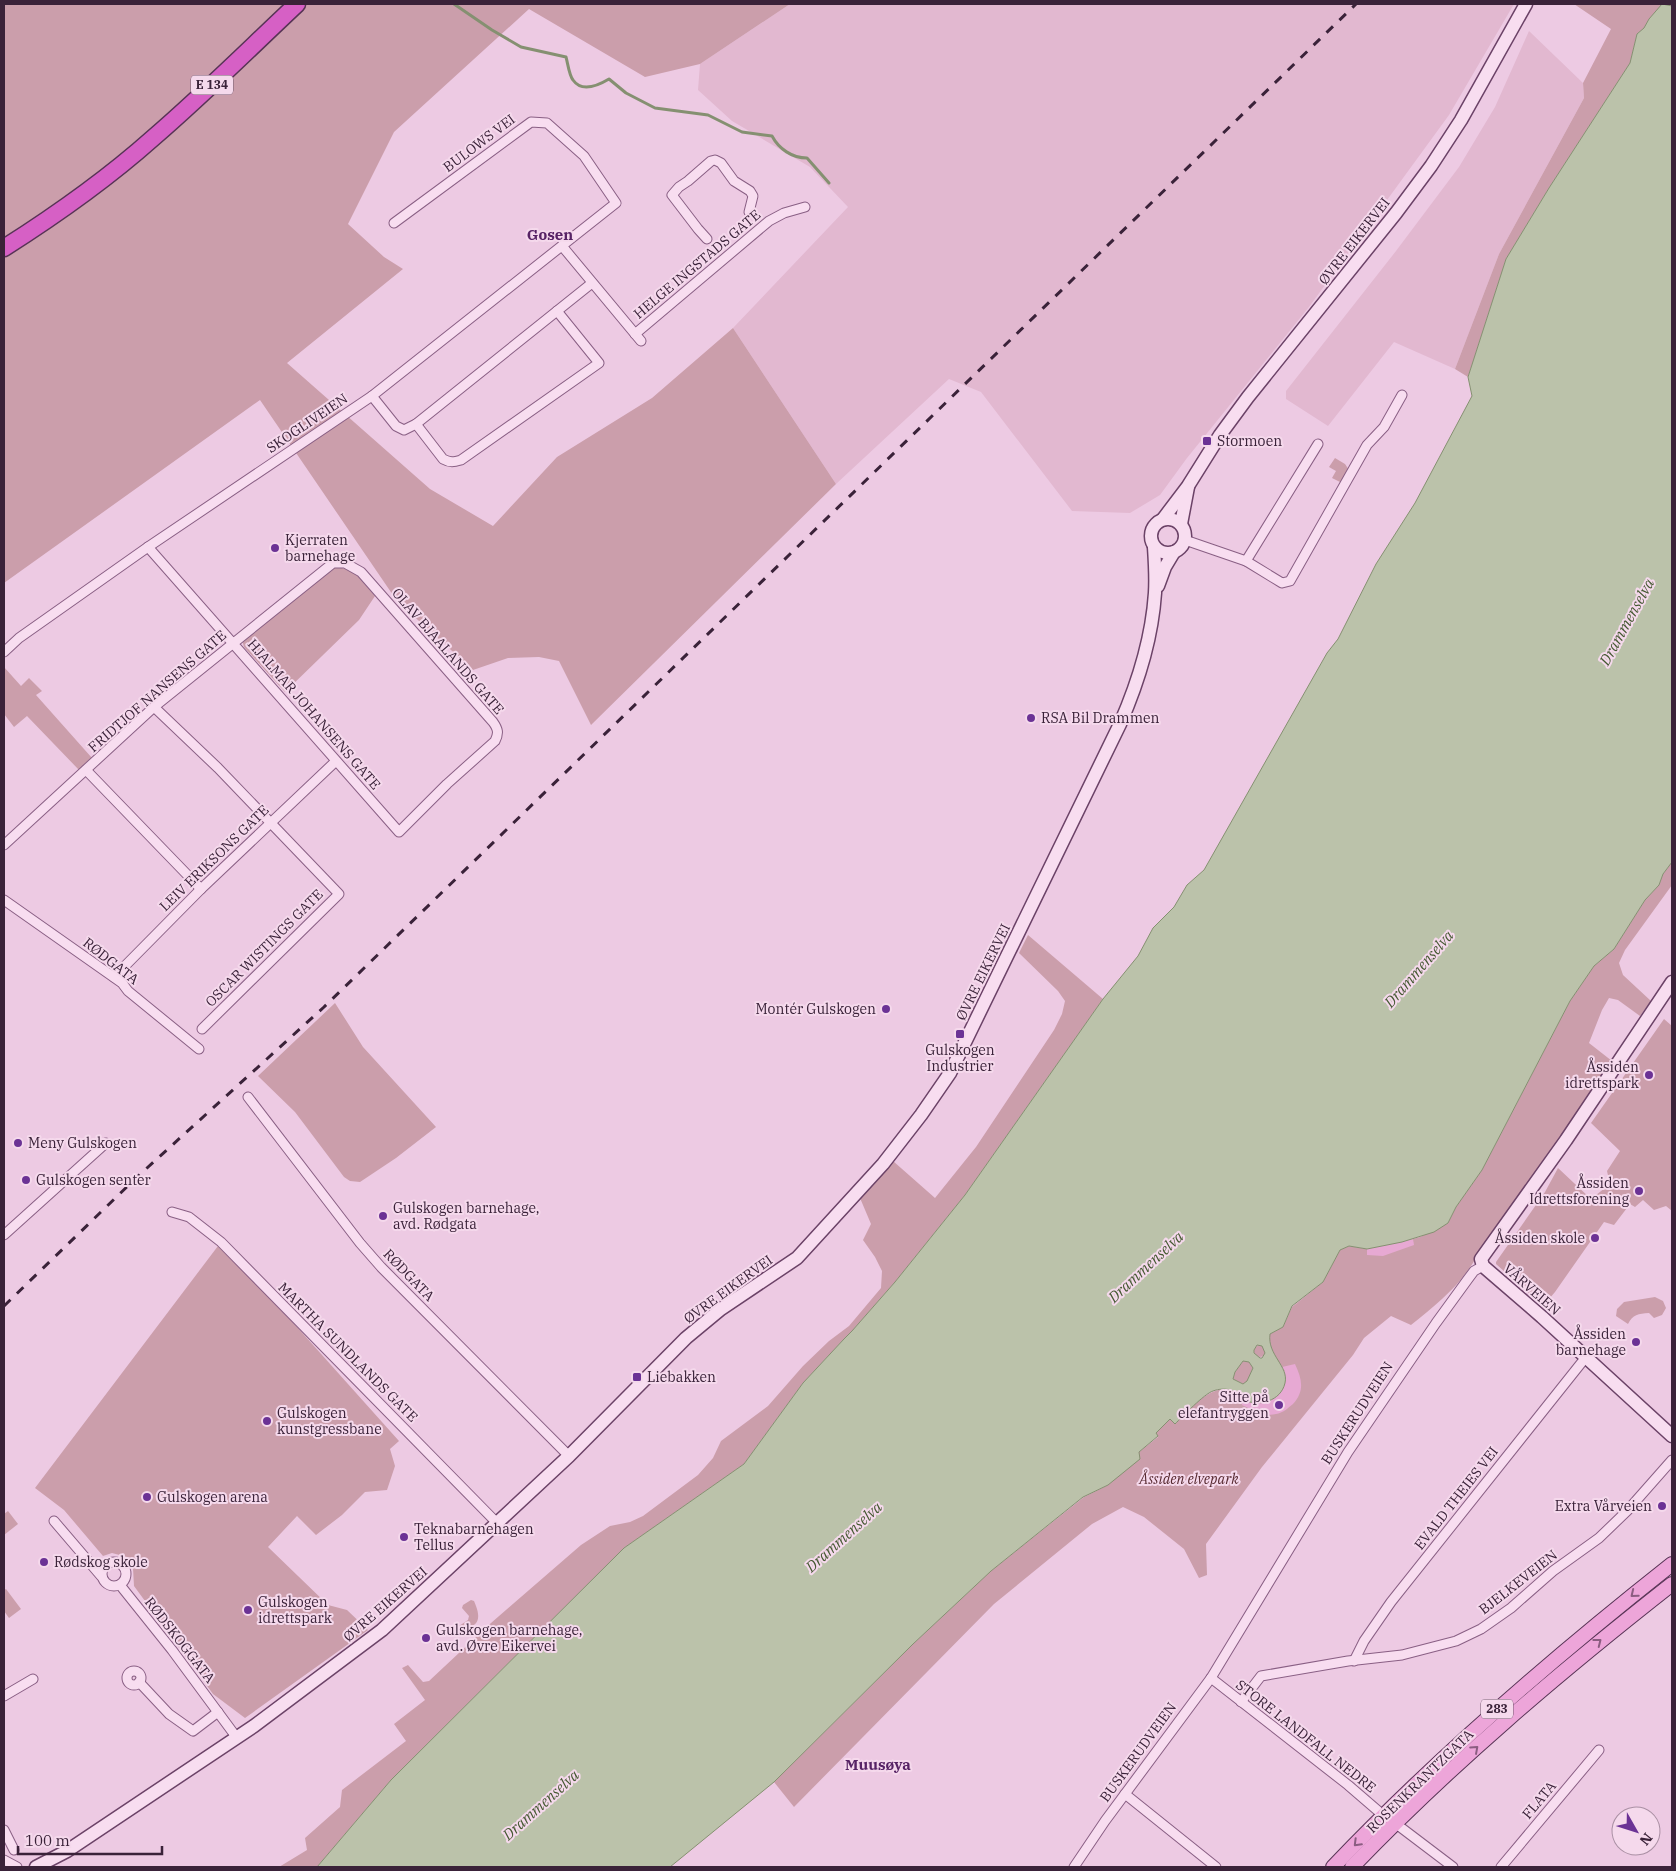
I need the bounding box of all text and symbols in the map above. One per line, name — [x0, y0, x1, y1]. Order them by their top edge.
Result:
road number: E 134 — [191, 76, 233, 94]
street label: BULOWS VEI — [439, 110, 519, 176]
street label: ØVRE EIKERVEI — [1314, 194, 1394, 288]
street label: HELGE INGSTADS GATE — [630, 206, 764, 322]
district label: Gosen — [527, 225, 573, 244]
street label: SKOGLIVEIEN — [263, 389, 351, 457]
place label: Stormoen — [1217, 432, 1282, 450]
marker: Stormoen — [1201, 435, 1213, 447]
place label: Kjerraten barnehage — [285, 531, 355, 565]
marker: Kjerraten barnehage — [269, 542, 281, 554]
water label: Drammenselva — [1594, 574, 1659, 669]
street label: OLAV BJAALANDS GATE — [388, 584, 508, 718]
street label: FRIDTJOF NANSENS GATE — [84, 626, 230, 756]
street label: HJALMAR JOHANSENS GATE — [244, 635, 384, 793]
place label: RSA Bil Drammen — [1041, 709, 1160, 727]
marker: RSA Bil Drammen — [1025, 712, 1037, 724]
street label: LEIV ERIKSONS GATE — [155, 801, 273, 915]
street label: OSCAR WISTINGS GATE — [201, 885, 327, 1011]
street label: ØVRE EIKERVEI — [952, 921, 1014, 1023]
water label: Drammenselva — [1379, 926, 1458, 1012]
street label: RØDGATA — [79, 934, 143, 989]
place label: Montér Gulskogen — [755, 1000, 876, 1018]
marker: Montér Gulskogen — [880, 1003, 892, 1015]
marker: Gulskogen Industrier — [954, 1028, 966, 1040]
place label: Gulskogen Industrier — [925, 1041, 995, 1075]
place label: Åssiden idrettspark — [1565, 1057, 1640, 1092]
marker: Åssiden idrettspark — [1643, 1069, 1655, 1081]
place label: Meny Gulskogen — [28, 1134, 137, 1152]
marker: Meny Gulskogen — [12, 1137, 24, 1149]
place label: Gulskogen senter — [36, 1171, 152, 1189]
place label: Åssiden Idrettsforening — [1529, 1173, 1629, 1208]
marker: Gulskogen senter — [20, 1174, 32, 1186]
marker: Åssiden Idrettsforening — [1633, 1185, 1645, 1197]
place label: Gulskogen barnehage, avd. Rødgata — [393, 1199, 540, 1233]
marker: Gulskogen barnehage, avd. Rødgata — [377, 1210, 389, 1222]
water label: Drammenselva — [1103, 1226, 1188, 1307]
place label: Åssiden skole — [1495, 1228, 1585, 1247]
marker: Åssiden skole — [1589, 1232, 1601, 1244]
street label: RØDGATA — [380, 1245, 439, 1305]
street label: ØVRE EIKERVEI — [680, 1251, 776, 1327]
street label: VÅRVEIEN — [1500, 1258, 1565, 1319]
street label: MARTHA SUNDLANDS GATE — [274, 1278, 422, 1426]
place label: Åssiden barnehage — [1556, 1324, 1626, 1359]
marker: Åssiden barnehage — [1630, 1336, 1642, 1348]
street label: BUSKERUDVEIEN — [1317, 1358, 1397, 1468]
place label: Liebakken — [647, 1368, 716, 1386]
marker: Liebakken — [631, 1371, 643, 1383]
place label: Sitte på elefantryggen — [1178, 1388, 1269, 1422]
marker: Sitte på elefantryggen — [1273, 1399, 1285, 1411]
place label: Gulskogen kunstgressbane — [277, 1404, 382, 1438]
marker: Gulskogen kunstgressbane — [261, 1415, 273, 1427]
street label: EVALD THEIES VEI — [1410, 1443, 1502, 1553]
park label: Åssiden elvepark — [1138, 1469, 1239, 1488]
place label: Gulskogen arena — [157, 1488, 268, 1506]
marker: Gulskogen arena — [141, 1491, 153, 1503]
water label: Drammenselva — [801, 1497, 886, 1577]
place label: Extra Vårveien — [1555, 1497, 1652, 1515]
marker: Extra Vårveien — [1656, 1500, 1668, 1512]
place label: Teknabarnehagen Tellus — [414, 1520, 534, 1554]
marker: Teknabarnehagen Tellus — [398, 1531, 410, 1543]
street label: BJELKEVEIEN — [1475, 1546, 1561, 1618]
place label: Rødskog skole — [54, 1553, 148, 1571]
marker: Rødskog skole — [38, 1556, 50, 1568]
street label: ØVRE EIKERVEI — [339, 1563, 431, 1645]
one-way arrow — [1631, 1589, 1640, 1597]
street label: RØDSKOGGATA — [141, 1593, 219, 1687]
place label: Gulskogen idrettspark — [258, 1593, 333, 1627]
marker: Gulskogen idrettspark — [242, 1604, 254, 1616]
place label: Gulskogen barnehage, avd. Øvre Eikervei — [436, 1621, 583, 1655]
marker: Gulskogen barnehage, avd. Øvre Eikervei — [420, 1632, 432, 1644]
one-way arrow — [1592, 1640, 1601, 1648]
street label: STORE LANDFALL NEDRE — [1232, 1676, 1380, 1796]
street label: BUSKERUDVEIEN — [1096, 1699, 1180, 1805]
road number: 283 — [1481, 1700, 1513, 1718]
street label: ROSENKRANTZGATA — [1363, 1725, 1478, 1837]
one-way arrow — [1470, 1745, 1479, 1754]
district label: Muusøya — [845, 1755, 911, 1774]
water label: Drammenselva — [498, 1765, 583, 1845]
street label: FLATA — [1518, 1777, 1560, 1823]
north arrow — [1611, 1806, 1661, 1856]
scale bar — [18, 1824, 161, 1856]
text: N — [1636, 1829, 1657, 1849]
text: 100 m — [25, 1831, 70, 1850]
one-way arrow — [1354, 1837, 1363, 1846]

